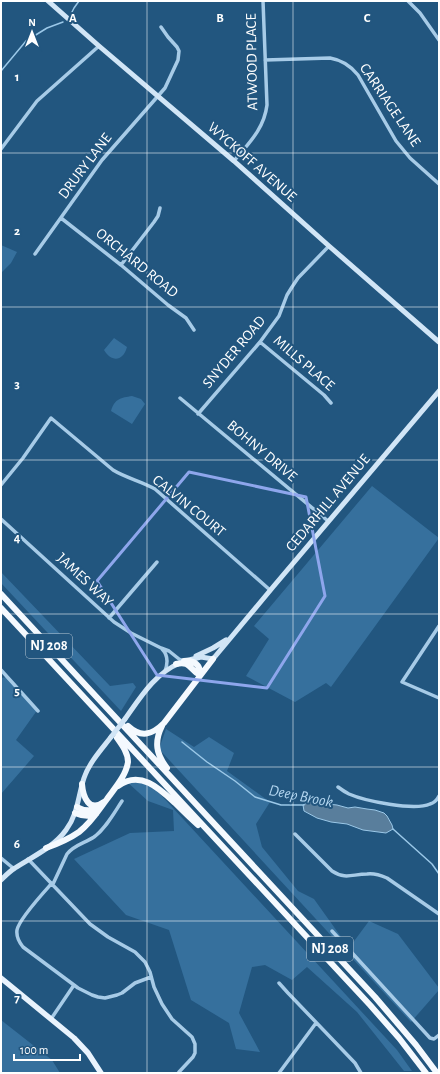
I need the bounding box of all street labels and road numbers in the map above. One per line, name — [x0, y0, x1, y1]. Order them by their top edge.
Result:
street label: ATWOOD PLACE — [244, 13, 260, 111]
street label: CARRIAGE LANE — [357, 61, 423, 149]
street label: WYCKOFF AVENUE — [205, 119, 299, 205]
street label: DRURY LANE — [56, 130, 114, 202]
street label: ORCHARD ROAD — [93, 225, 181, 301]
street label: SNYDER ROAD — [200, 313, 268, 391]
street label: MILLS PLACE — [271, 333, 337, 393]
street label: BOHNY DRIVE — [224, 418, 300, 484]
street label: CEDARHILL AVENUE — [283, 452, 373, 554]
street label: CALVIN COURT — [150, 472, 229, 540]
street label: JAMES WAY — [54, 550, 116, 610]
road number: NJ 208 — [26, 634, 72, 658]
road number: NJ 208 — [307, 937, 353, 961]

